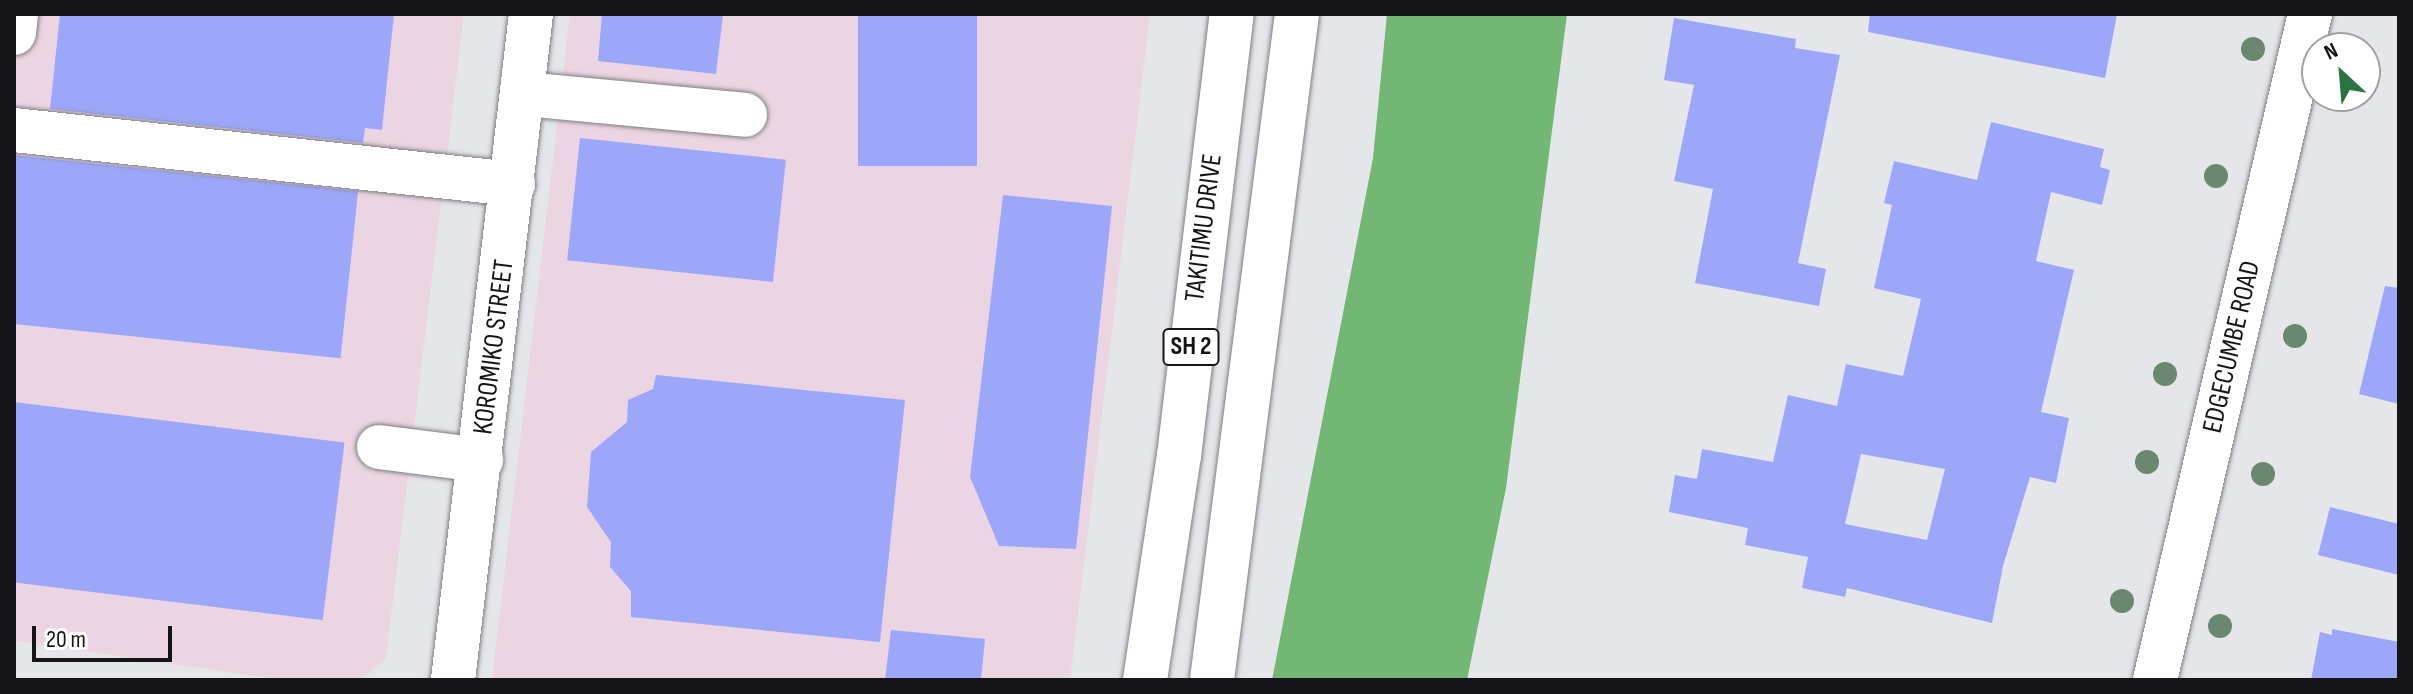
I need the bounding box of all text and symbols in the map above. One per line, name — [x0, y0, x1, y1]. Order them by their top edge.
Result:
north arrow — [2301, 32, 2381, 112]
text: N — [2320, 37, 2342, 66]
street label: TAKITIMU DRIVE — [1178, 152, 1230, 304]
street label: KOROMIKO STREET — [467, 258, 521, 436]
street label: EDGECUMBE ROAD — [2196, 258, 2268, 436]
road number: SH 2 — [1161, 325, 1221, 369]
scale bar — [36, 610, 176, 660]
text: 20 m — [46, 625, 86, 654]

